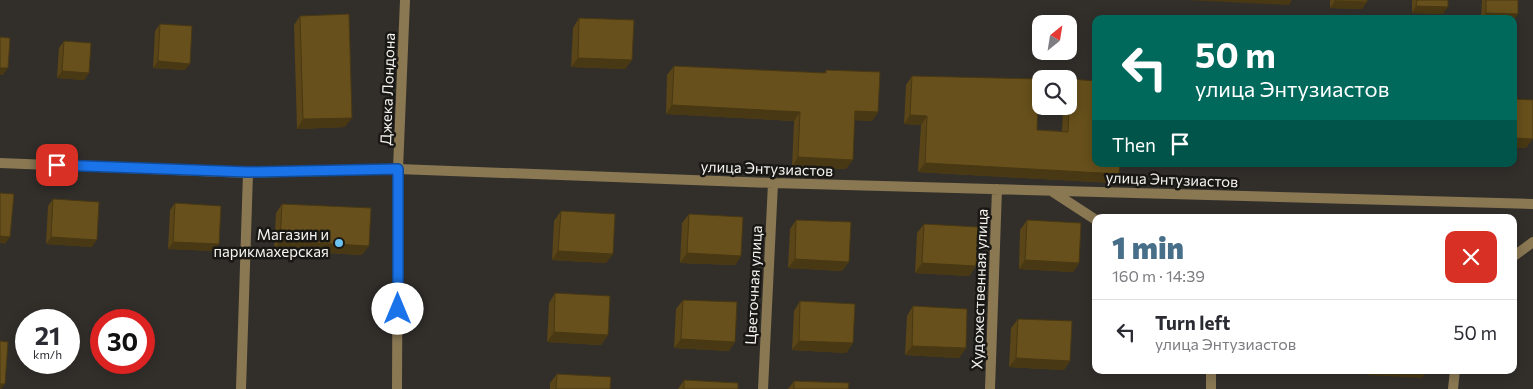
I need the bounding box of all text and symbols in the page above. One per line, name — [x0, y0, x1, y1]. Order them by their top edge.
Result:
north arrow — [1032, 15, 1078, 60]
map controls — [1032, 15, 1077, 115]
street label: Джека Лондона — [376, 32, 398, 146]
text: 50 m — [1195, 32, 1276, 75]
icon: left — [1112, 35, 1177, 100]
button: search — [1032, 70, 1077, 115]
text: улица Энтузиастов — [1195, 75, 1389, 102]
icon: arrive — [1166, 130, 1194, 158]
text: Then — [1112, 133, 1156, 156]
pin — [36, 144, 78, 186]
icon: arrive — [43, 151, 71, 179]
street label: улица Энтузиастов — [700, 157, 834, 179]
street label: улица Энтузиастов — [1105, 168, 1239, 190]
street label: Художественная улица — [967, 208, 991, 370]
place label: Магазин и парикмахерская — [213, 225, 329, 260]
street label: Цветочная улица — [741, 225, 765, 345]
text: 1 min — [1112, 228, 1184, 265]
button: close — [1445, 231, 1497, 283]
marker: Магазин и парикмахерская — [333, 237, 345, 249]
text: 160 m · 14:39 — [1112, 266, 1205, 285]
position arrow — [371, 282, 423, 334]
speed limit sign: 30 — [90, 309, 155, 374]
text: Turn left — [1155, 311, 1230, 334]
icon: left — [1112, 318, 1140, 346]
text: 21 — [35, 320, 60, 350]
text: 50 m — [1453, 321, 1497, 344]
text: улица Энтузиастов — [1155, 334, 1296, 353]
text: km/h — [33, 347, 62, 361]

